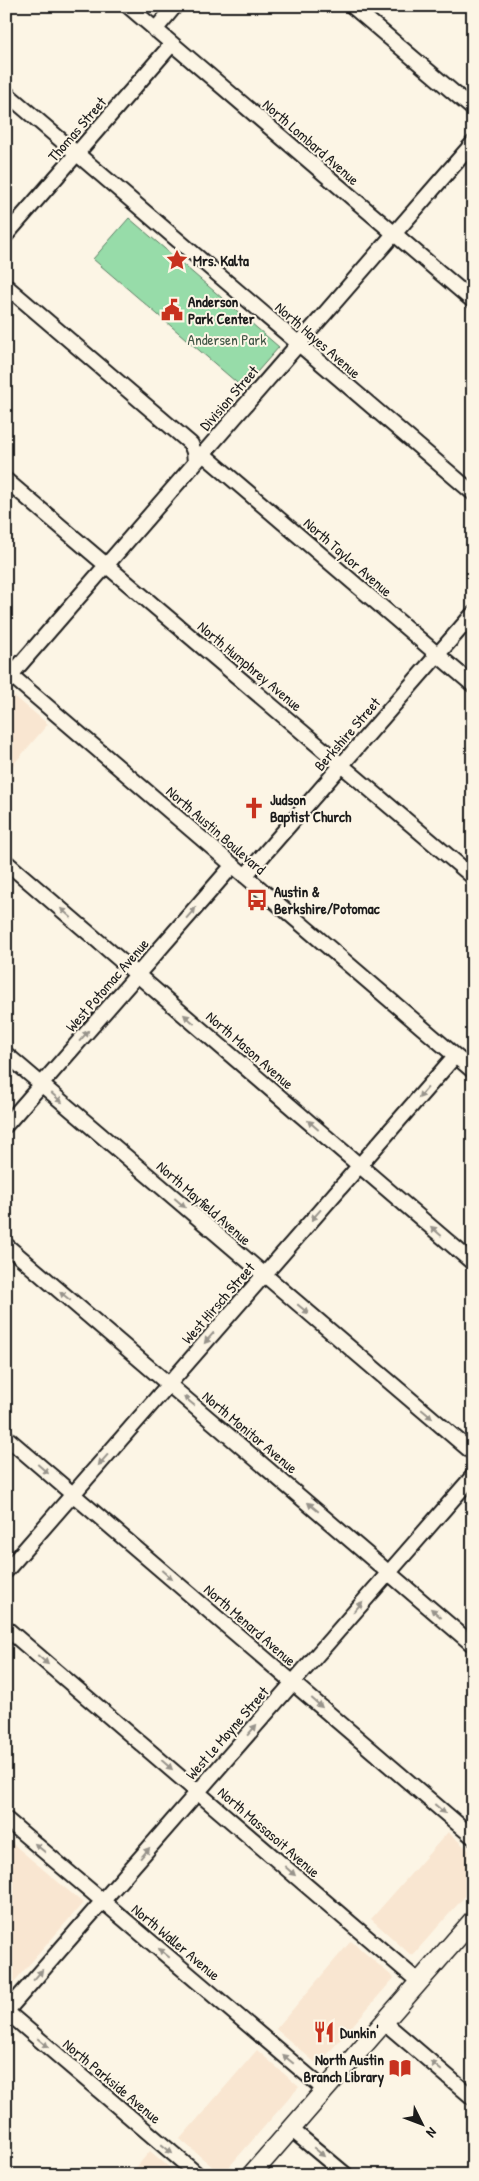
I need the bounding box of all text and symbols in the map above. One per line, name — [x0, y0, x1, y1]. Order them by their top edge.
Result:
street label: Thomas Street — [43, 91, 112, 166]
street label: North Lombard Avenue — [258, 94, 364, 190]
place icon: Mrs. Kalta — [164, 247, 190, 273]
place label: Mrs. Kalta — [193, 250, 249, 271]
place label: Anderson Park Center — [188, 291, 255, 329]
public building icon: Anderson Park Center — [159, 297, 185, 323]
street label: North Hayes Avenue — [271, 297, 365, 383]
park label: Andersen Park — [188, 329, 266, 350]
street label: Division Street — [195, 360, 264, 435]
street label: North Taylor Avenue — [299, 513, 397, 601]
street label: North Humphrey Avenue — [193, 616, 307, 716]
street label: Berkshire Street — [309, 692, 385, 775]
street label: North Austin Boulevard — [162, 781, 270, 879]
place label: Judson Baptist Church — [270, 789, 352, 828]
church icon: Judson Baptist Church — [241, 795, 267, 821]
place label: Austin & Berkshire/Potomac — [274, 881, 381, 919]
bus stop icon: Austin & Berkshire/Potomac — [244, 887, 270, 913]
one-way arrow — [185, 907, 196, 920]
one-way arrow — [60, 908, 73, 919]
street label: West Potomac Avenue — [61, 934, 153, 1036]
street label: North Mason Avenue — [202, 1006, 298, 1094]
one-way arrow — [183, 1014, 196, 1025]
one-way arrow — [78, 1030, 90, 1042]
one-way arrow — [418, 1087, 429, 1099]
one-way arrow — [50, 1092, 63, 1103]
one-way arrow — [306, 1120, 319, 1131]
street label: North Mayfield Avenue — [152, 1156, 256, 1250]
one-way arrow — [173, 1198, 186, 1209]
one-way arrow — [311, 1209, 322, 1222]
one-way arrow — [430, 1225, 442, 1237]
street label: West Hirsch Street — [177, 1257, 260, 1348]
one-way arrow — [60, 1290, 72, 1302]
one-way arrow — [297, 1303, 309, 1315]
one-way arrow — [204, 1331, 215, 1344]
street label: North Monitor Avenue — [198, 1386, 302, 1478]
one-way arrow — [183, 1396, 196, 1407]
one-way arrow — [421, 1408, 433, 1420]
one-way arrow — [97, 1454, 109, 1466]
one-way arrow — [37, 1463, 49, 1475]
one-way arrow — [307, 1501, 319, 1513]
one-way arrow — [160, 1569, 172, 1581]
street label: North Menard Avenue — [200, 1579, 300, 1671]
one-way arrow — [353, 1601, 364, 1614]
one-way arrow — [429, 1607, 442, 1618]
one-way arrow — [37, 1654, 50, 1665]
street label: West Le Moyne Street — [181, 1681, 274, 1784]
one-way arrow — [310, 1698, 323, 1709]
one-way arrow — [246, 1724, 257, 1737]
one-way arrow — [160, 1760, 173, 1771]
street label: North Massasoit Avenue — [214, 1782, 325, 1882]
one-way arrow — [434, 1803, 446, 1814]
one-way arrow — [34, 1842, 47, 1853]
one-way arrow — [139, 1847, 151, 1859]
one-way arrow — [283, 1866, 296, 1877]
street label: North Waller Avenue — [127, 1899, 225, 1985]
one-way arrow — [158, 1948, 170, 1959]
one-way arrow — [33, 1969, 44, 1982]
restaurant icon: Dunkin' — [311, 2019, 337, 2045]
place label: Dunkin' — [340, 2022, 379, 2043]
street label: North Parkside Avenue — [58, 2034, 166, 2128]
one-way arrow — [37, 2037, 49, 2049]
place label: North Austin Branch Library — [303, 2049, 385, 2088]
one-way arrow — [281, 2053, 294, 2064]
library icon: North Austin Branch Library — [387, 2055, 413, 2081]
one-way arrow — [430, 2060, 442, 2072]
north arrow — [396, 2098, 446, 2148]
text: N — [422, 2124, 442, 2143]
one-way arrow — [160, 2143, 173, 2154]
one-way arrow — [312, 2146, 325, 2157]

